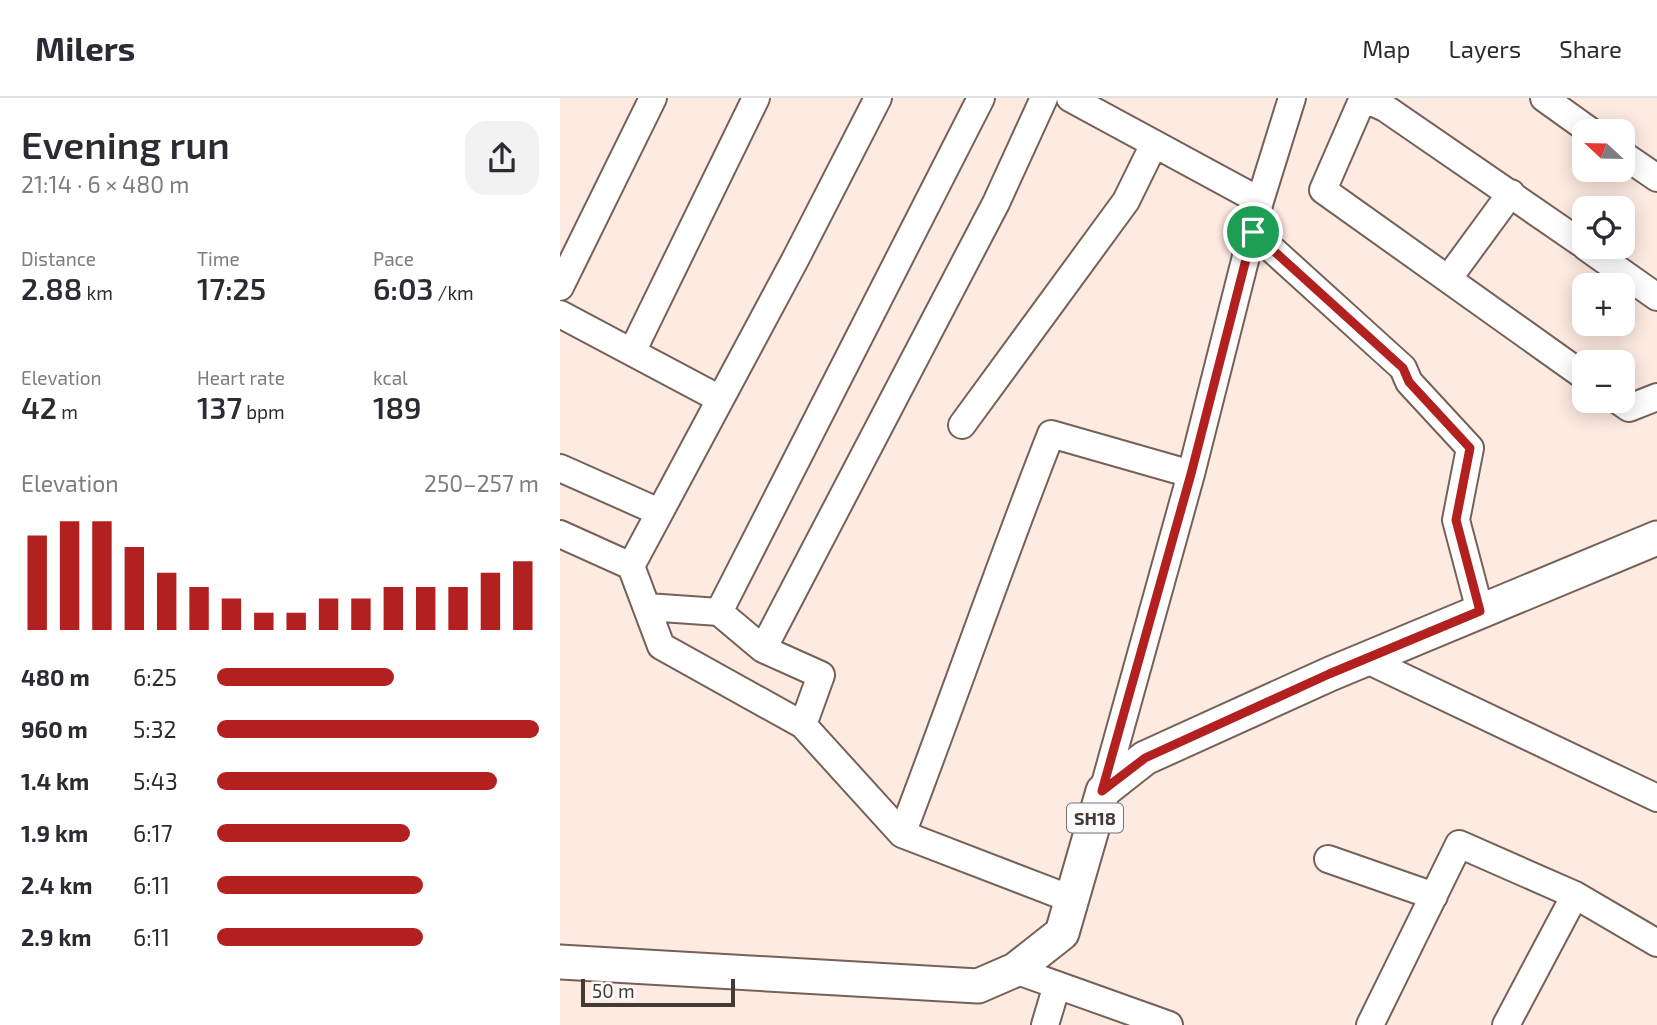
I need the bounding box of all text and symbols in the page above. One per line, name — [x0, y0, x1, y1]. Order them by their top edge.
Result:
text: Milers — [35, 28, 135, 68]
text: Map — [1362, 34, 1410, 63]
text: Layers — [1448, 34, 1521, 63]
text: Share — [1559, 34, 1622, 63]
north arrow — [1572, 119, 1634, 182]
map controls — [1572, 119, 1635, 413]
text: Evening run — [21, 121, 230, 167]
button: share — [465, 121, 539, 195]
text: 21:14 · 6 × 480 m — [21, 170, 189, 198]
button: locate — [1572, 196, 1635, 259]
pin — [1223, 202, 1283, 262]
icon: arrive — [1234, 213, 1272, 251]
text: Distance — [21, 247, 96, 270]
text: Time — [197, 247, 240, 270]
text: Pace — [373, 247, 414, 270]
text: 2.88 — [21, 270, 82, 306]
text: 17:25 — [197, 270, 266, 306]
text: 6:03 — [373, 270, 433, 306]
button: + — [1572, 273, 1635, 336]
text: km — [82, 281, 113, 304]
text: /km — [433, 281, 474, 304]
button: − — [1572, 350, 1635, 413]
text: Elevation — [21, 366, 102, 389]
text: Heart rate — [197, 366, 285, 389]
text: kcal — [373, 366, 408, 389]
text: 42 — [21, 389, 57, 425]
text: 137 — [197, 389, 242, 425]
text: 189 — [373, 389, 421, 425]
text: m — [57, 400, 78, 423]
text: bpm — [242, 400, 285, 423]
text: Elevation — [21, 469, 119, 497]
text: 250–257 m — [424, 469, 539, 497]
text: 480 m — [21, 663, 90, 691]
text: 6:25 — [133, 663, 177, 691]
text: 960 m — [21, 715, 88, 743]
text: 5:32 — [133, 715, 176, 743]
text: 1.4 km — [21, 767, 89, 795]
text: 5:43 — [133, 767, 178, 795]
road number: SH18 — [1067, 804, 1123, 832]
text: 1.9 km — [21, 819, 88, 847]
text: 6:17 — [133, 819, 173, 847]
text: 2.4 km — [21, 871, 93, 899]
text: 6:11 — [133, 871, 170, 899]
text: 2.9 km — [21, 923, 92, 951]
text: 6:11 — [133, 923, 170, 951]
scale bar — [581, 976, 735, 1008]
text: 50 m — [592, 979, 635, 1002]

